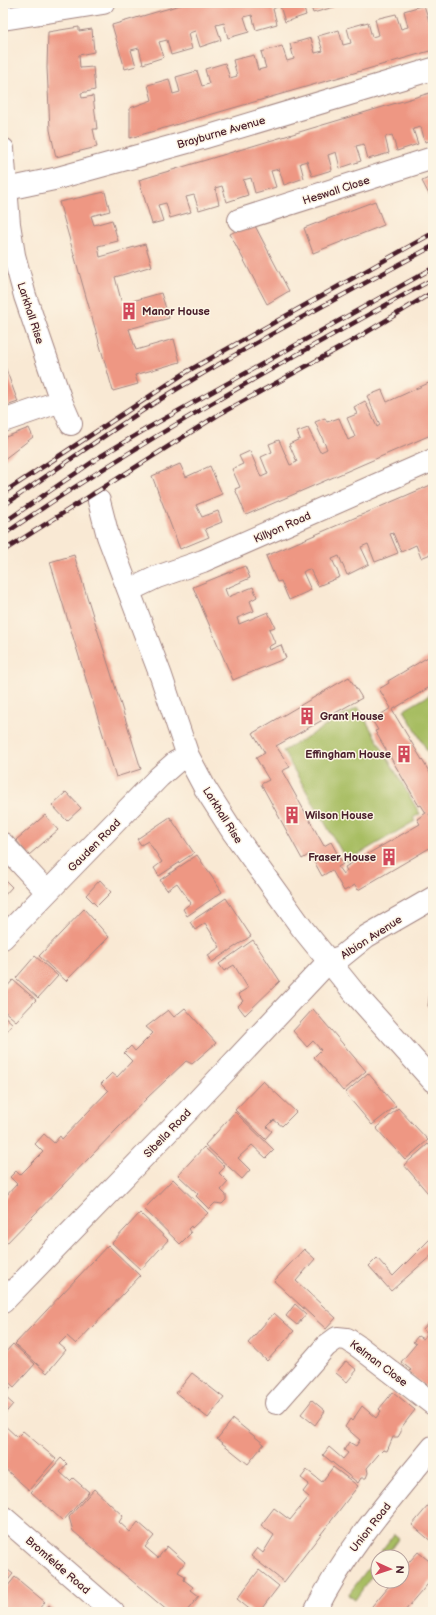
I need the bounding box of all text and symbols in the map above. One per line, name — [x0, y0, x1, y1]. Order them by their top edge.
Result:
street label: Brayburne Avenue — [175, 114, 267, 151]
street label: Heswall Close — [301, 173, 372, 207]
street label: Larkhall Rise — [14, 281, 47, 346]
building icon: Manor House — [119, 301, 139, 321]
place label: Manor House — [142, 305, 210, 318]
street label: Killyon Road — [252, 509, 313, 546]
building icon: Grant House — [297, 706, 317, 726]
place label: Grant House — [320, 710, 384, 723]
building icon: Effingham House — [394, 744, 414, 764]
place label: Effingham House — [305, 748, 391, 761]
street label: Larkhall Rise — [200, 785, 245, 846]
building icon: Wilson House — [282, 805, 302, 825]
place label: Wilson House — [305, 809, 373, 822]
street label: Gauden Road — [65, 816, 123, 874]
building icon: Fraser House — [379, 847, 399, 867]
place label: Fraser House — [308, 851, 376, 864]
street label: Albion Avenue — [338, 913, 405, 962]
street label: Sibella Road — [141, 1106, 194, 1160]
street label: Kelman Close — [347, 1337, 410, 1390]
street label: Union Road — [347, 1500, 394, 1555]
street label: Bromfelde Road — [23, 1534, 93, 1597]
north arrow — [370, 1549, 410, 1589]
text: N — [393, 1565, 406, 1574]

